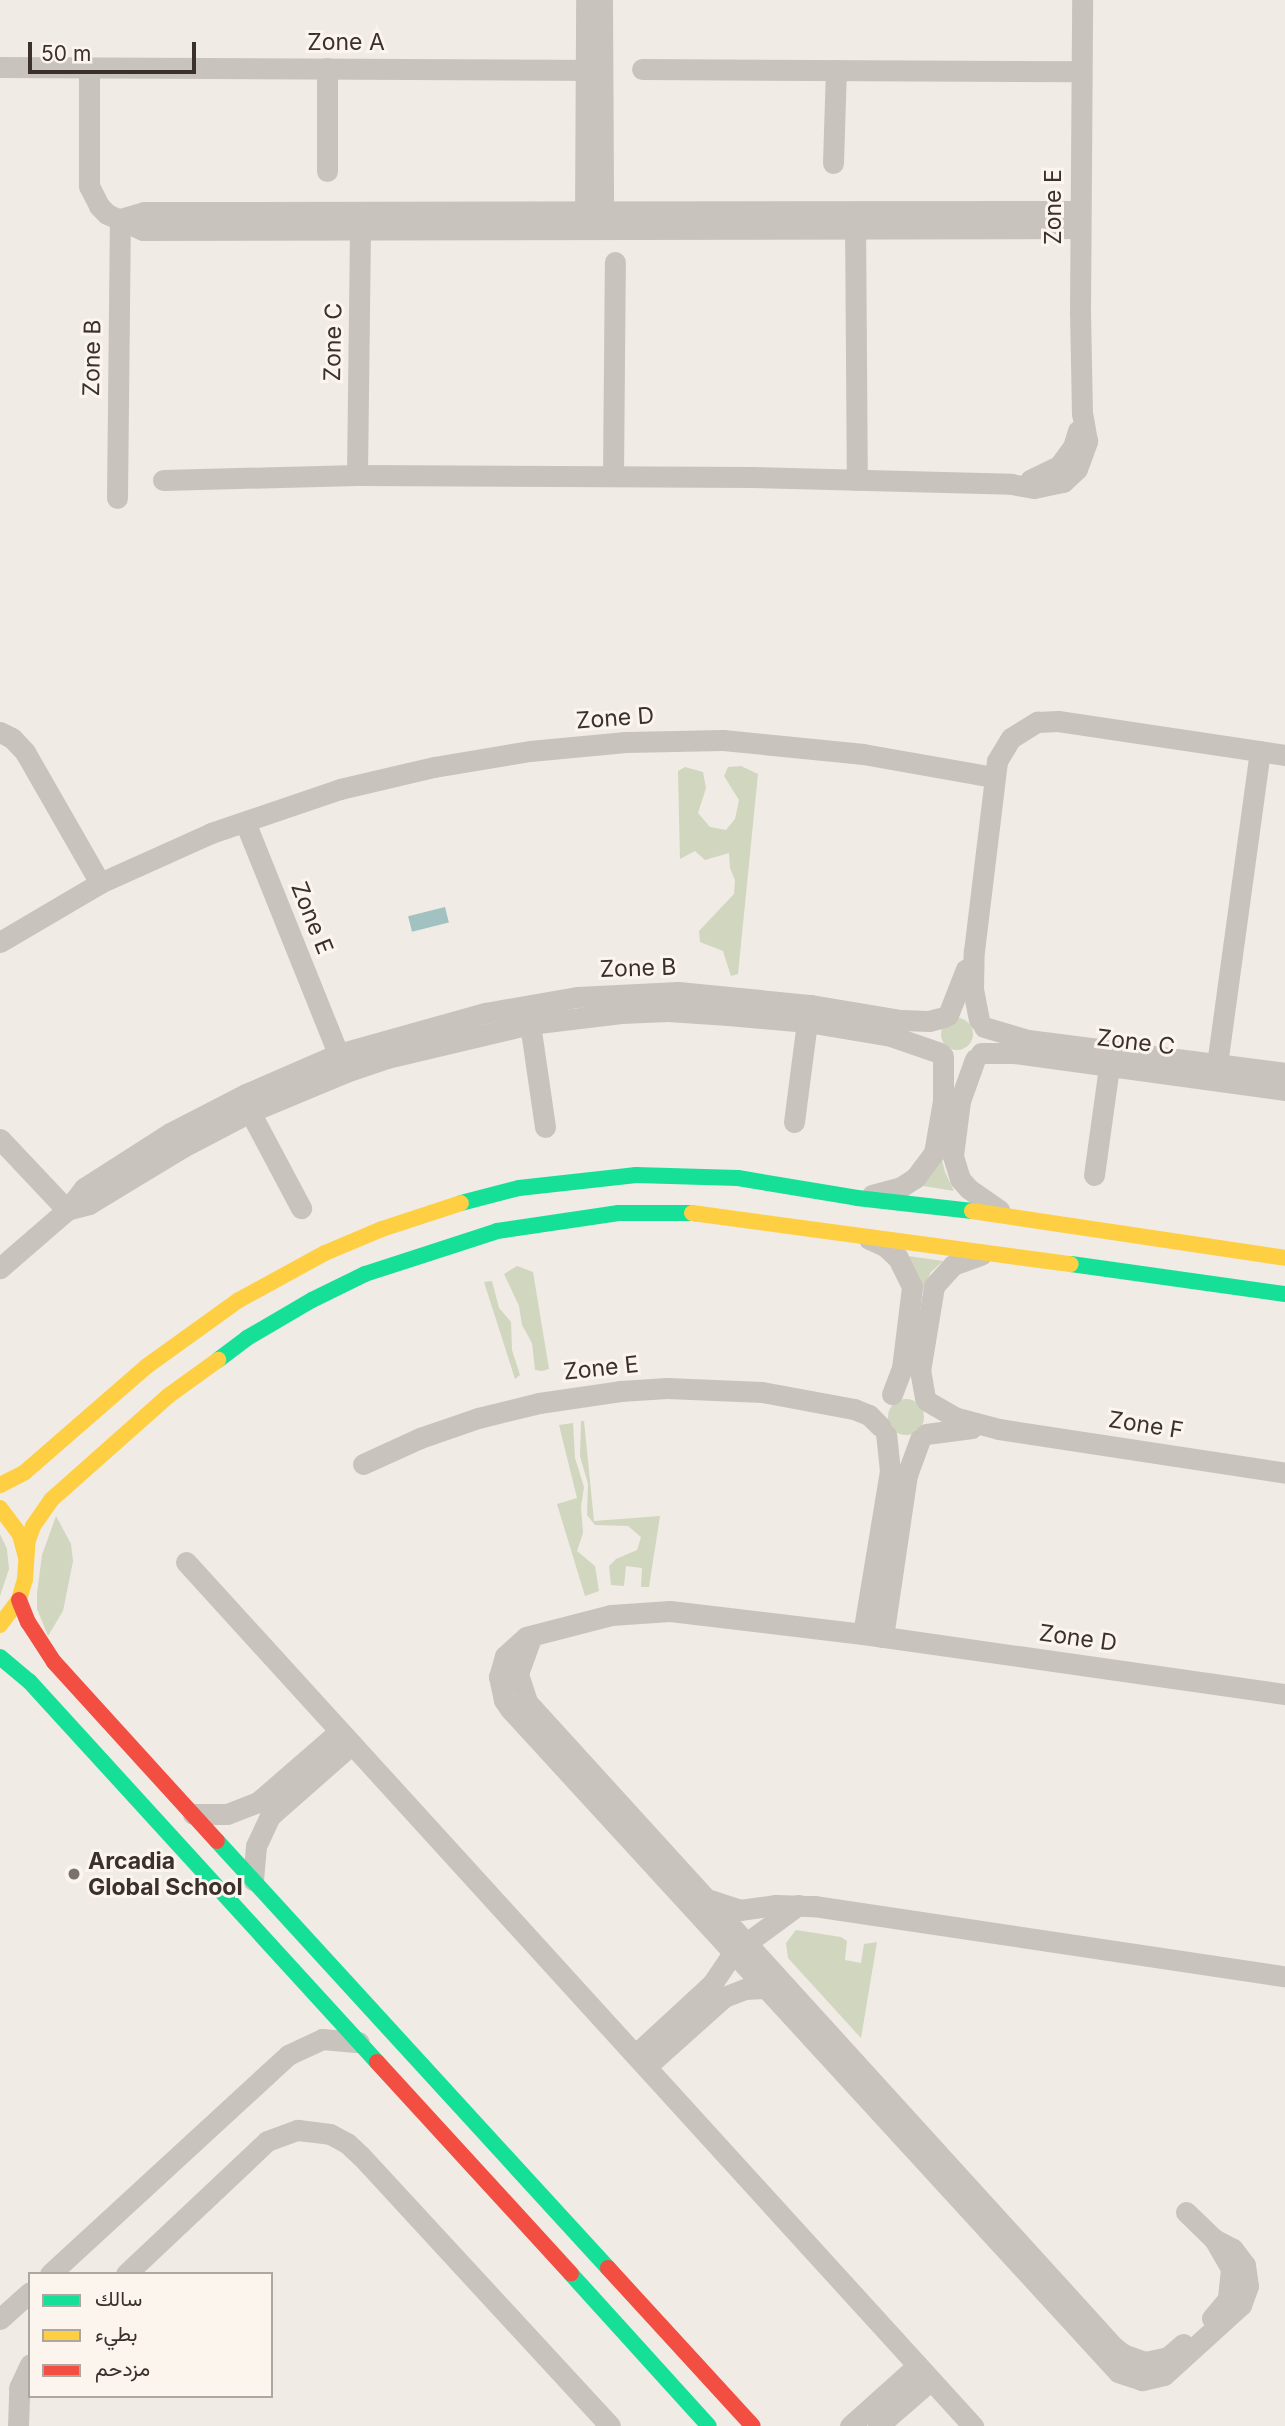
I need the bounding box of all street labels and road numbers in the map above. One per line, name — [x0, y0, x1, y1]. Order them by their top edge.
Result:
street label: Zone A — [307, 28, 385, 56]
street label: Zone E — [1039, 169, 1067, 245]
street label: Zone C — [319, 303, 347, 381]
street label: Zone B — [78, 319, 106, 397]
street label: Zone D — [575, 702, 655, 734]
street label: Zone E — [285, 878, 339, 958]
street label: Zone B — [599, 953, 677, 983]
street label: Zone C — [1095, 1024, 1177, 1060]
street label: Zone E — [562, 1350, 640, 1386]
street label: Zone F — [1107, 1405, 1185, 1445]
street label: Zone D — [1037, 1619, 1119, 1657]

